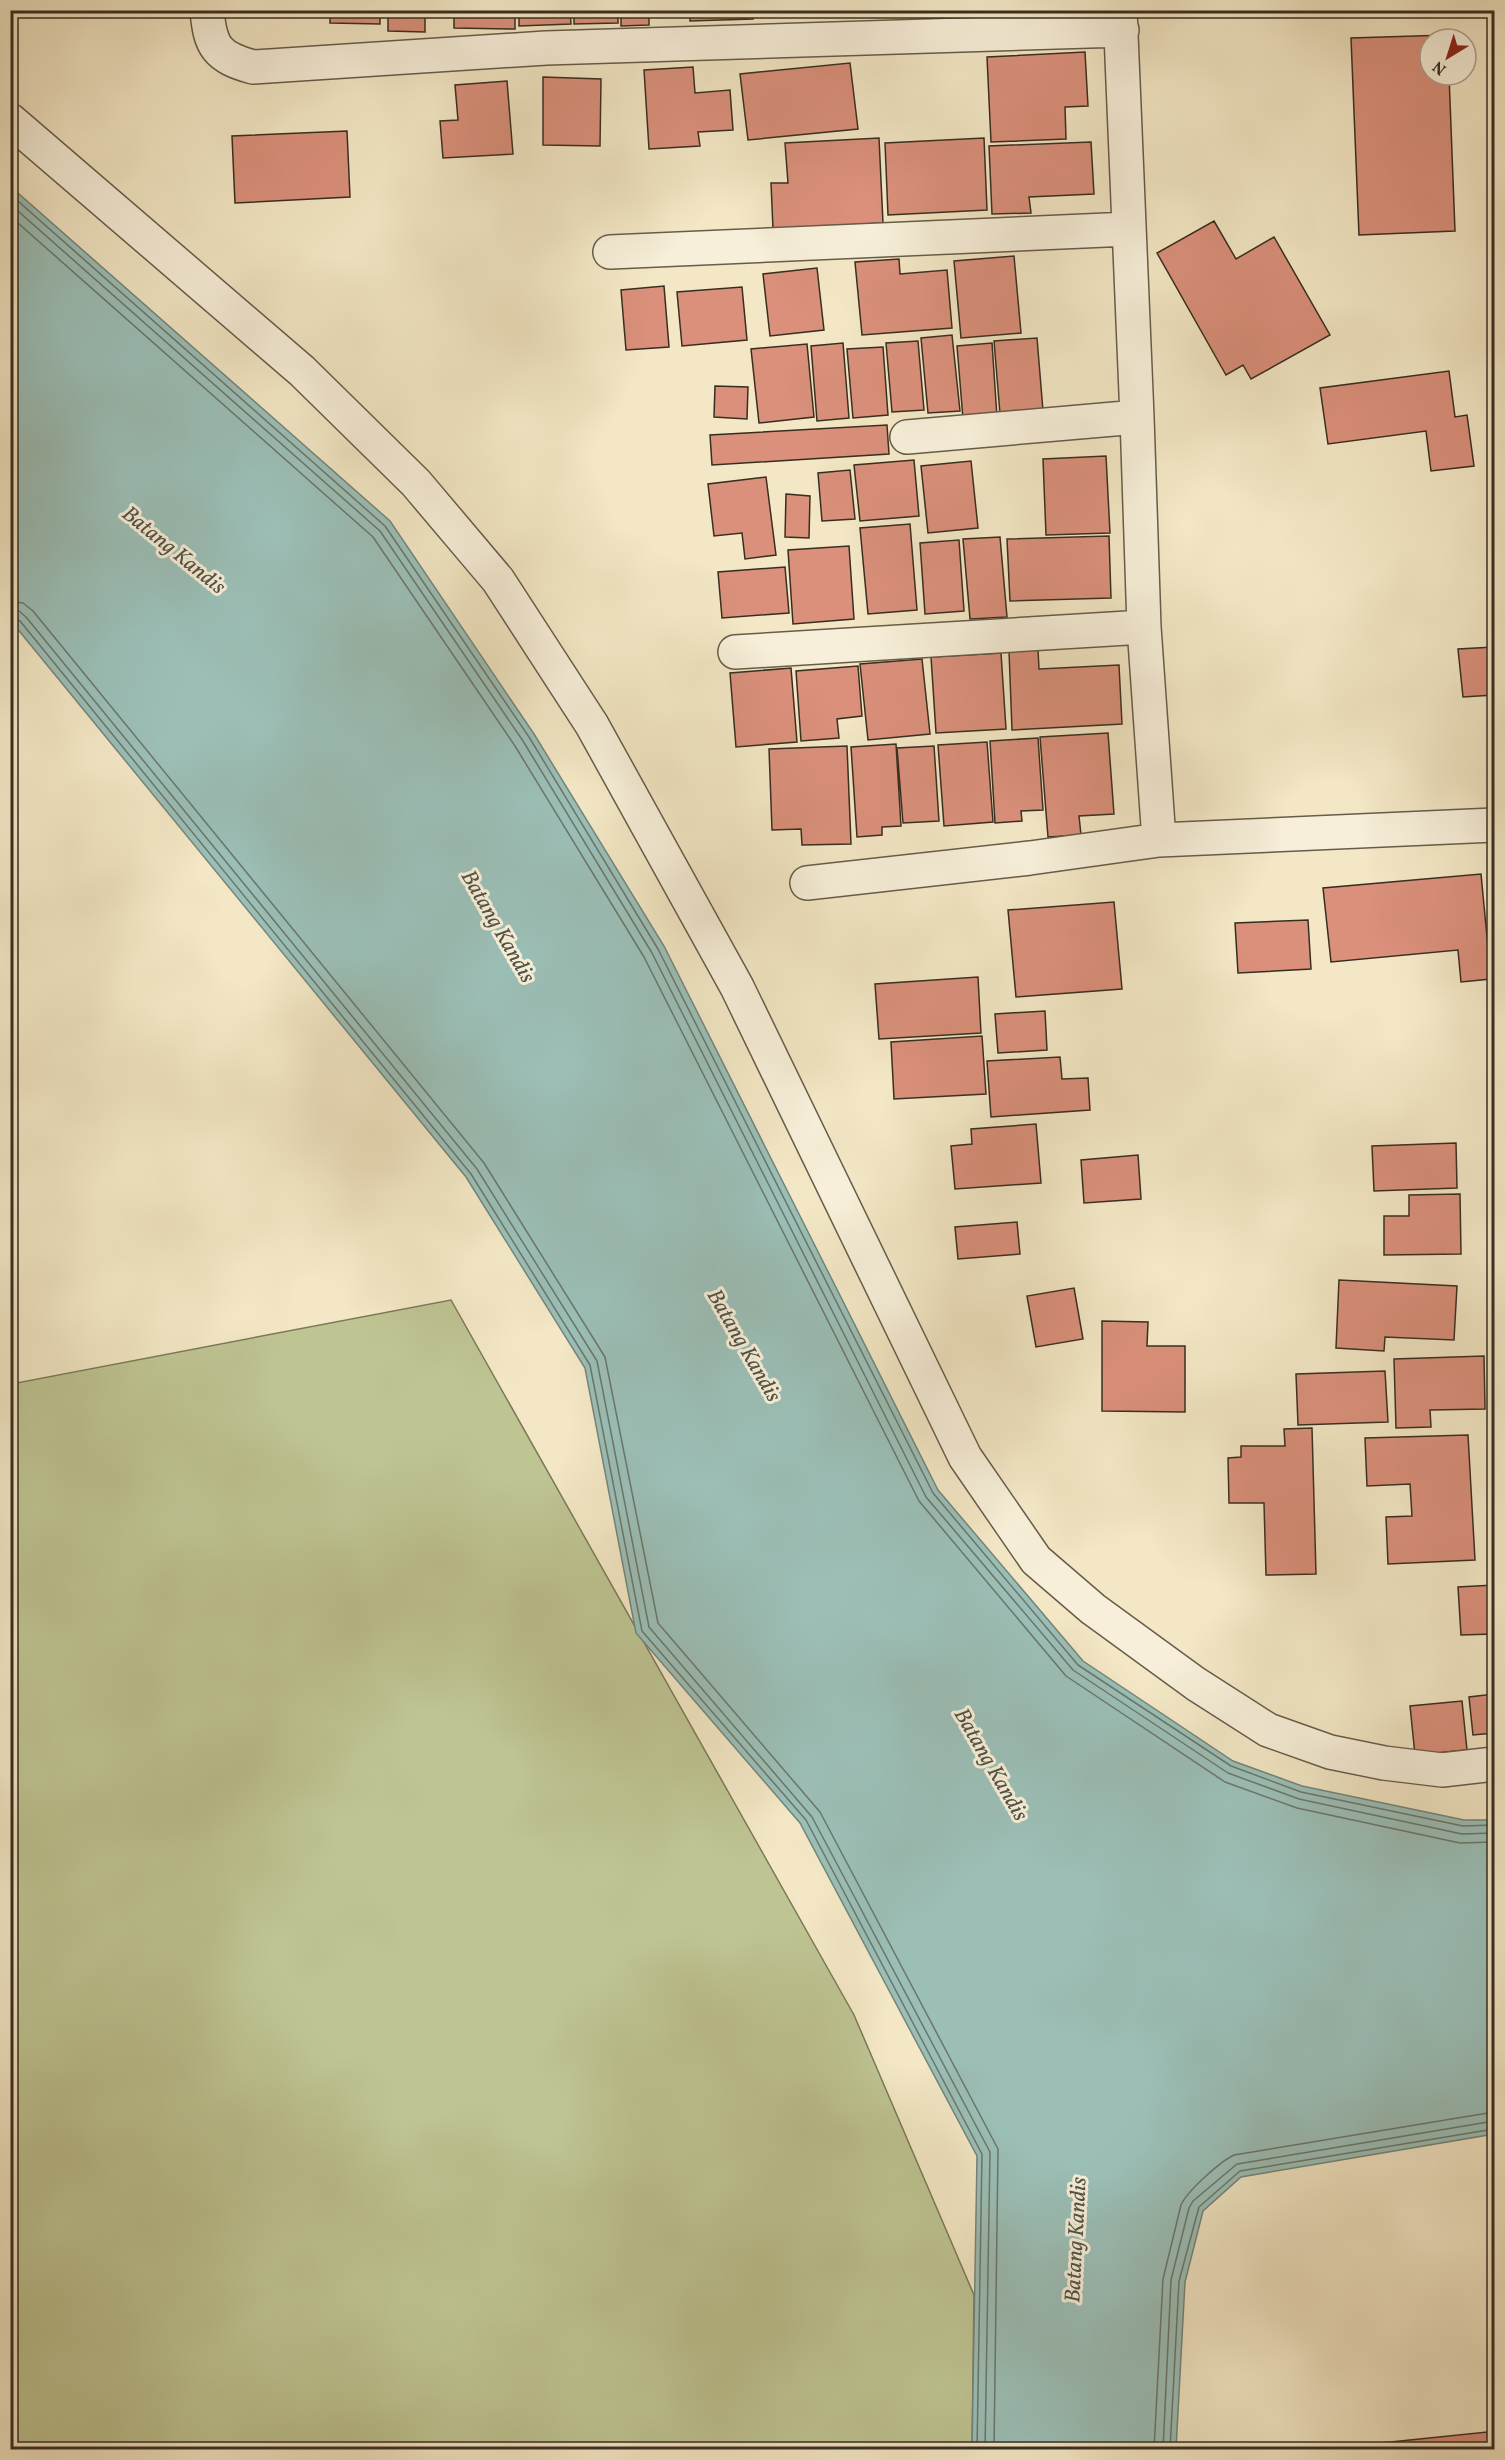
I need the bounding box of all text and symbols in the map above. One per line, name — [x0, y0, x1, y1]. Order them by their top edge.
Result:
north arrow — [1418, 27, 1478, 87]
text: N — [1428, 55, 1451, 79]
water label: Batang Kandis — [114, 499, 232, 603]
water label: Batang Kandis — [452, 865, 542, 989]
water label: Batang Kandis — [698, 1284, 788, 1408]
water label: Batang Kandis — [945, 1703, 1035, 1827]
water label: Batang Kandis — [1058, 2176, 1096, 2304]

